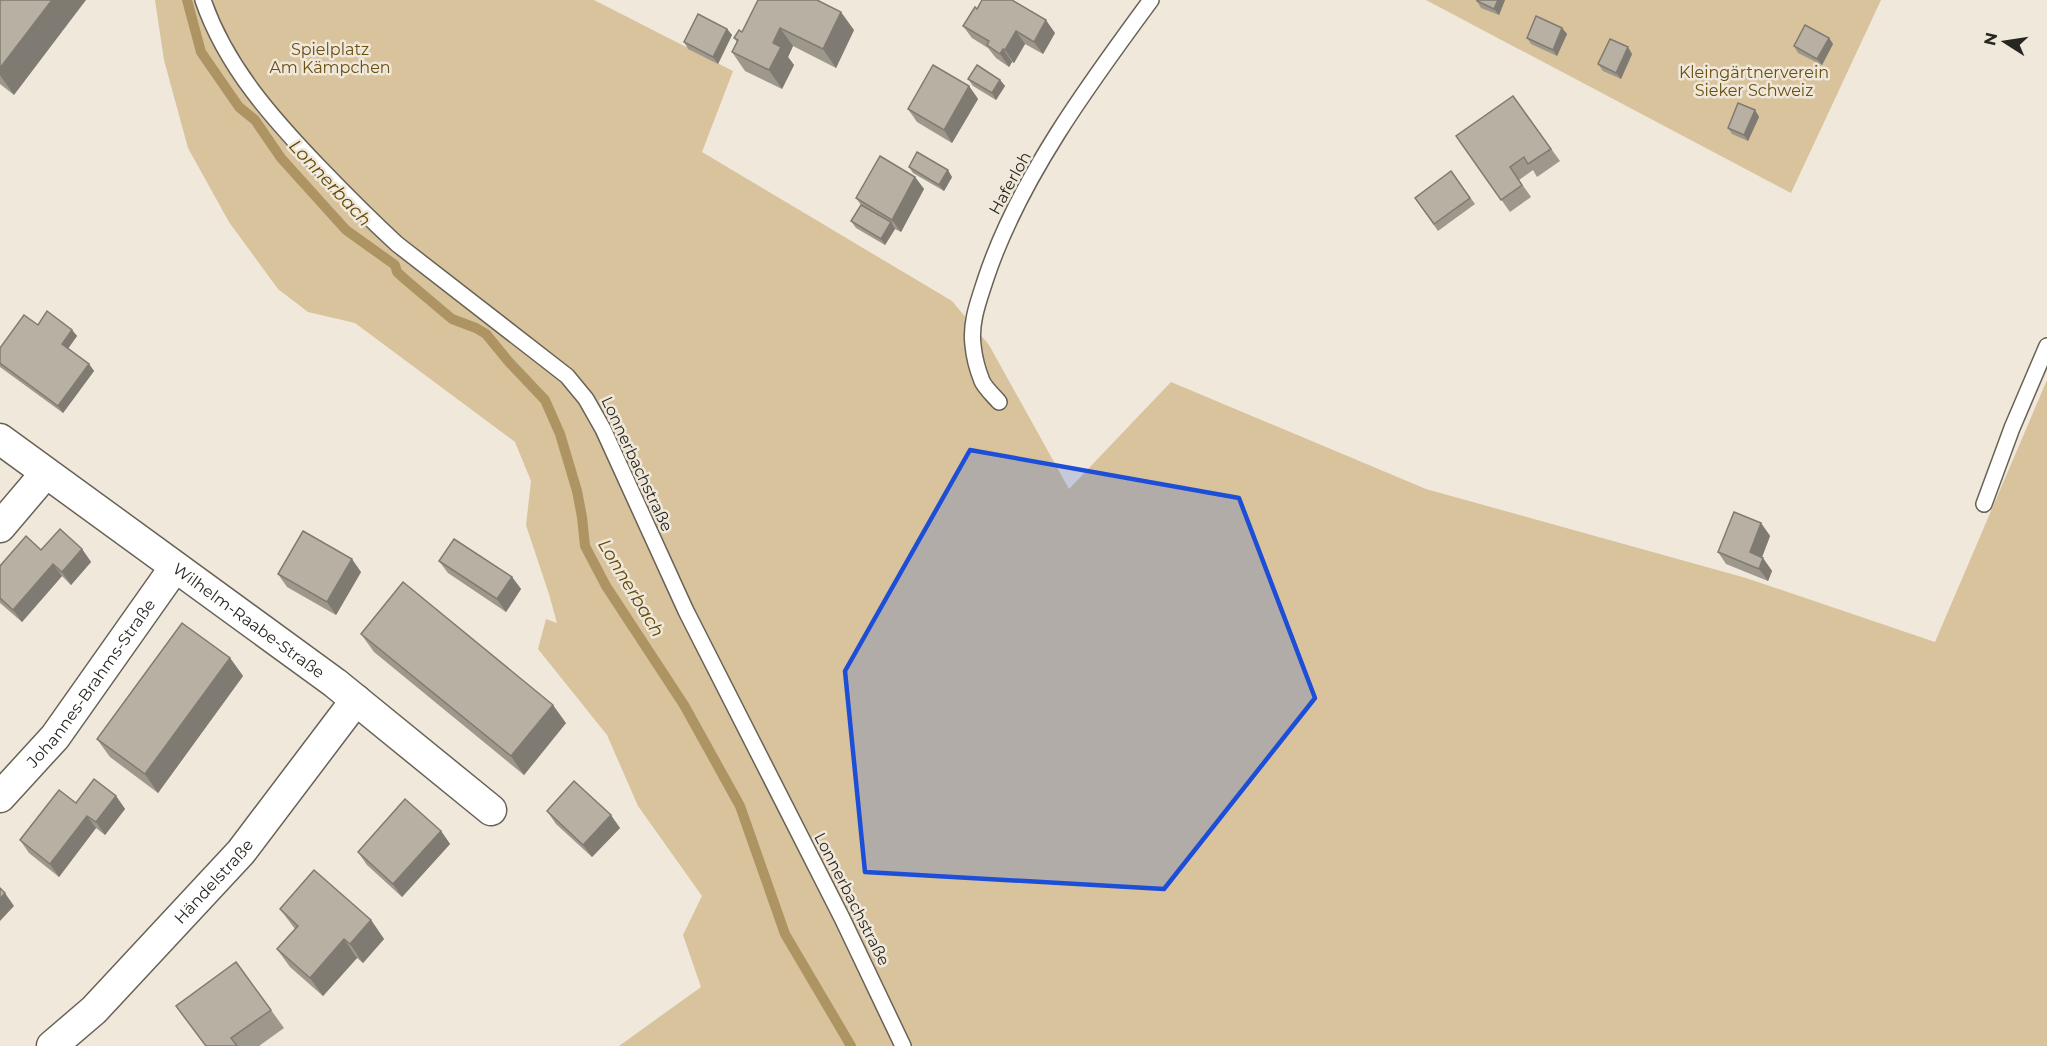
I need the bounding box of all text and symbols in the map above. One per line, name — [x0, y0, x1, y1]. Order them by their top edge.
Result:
north arrow — [1975, 12, 2035, 72]
text: N — [1980, 31, 2001, 47]
park label: Spielplatz Am Kämpchen — [269, 40, 391, 77]
park label: Kleingärtnerverein Sieker Schweiz — [1679, 63, 1829, 100]
water label: Lonnerbach — [284, 135, 376, 231]
street label: Haferloh — [985, 148, 1035, 218]
street label: Lonnerbachstraße — [597, 393, 677, 535]
water label: Lonnerbach — [593, 535, 669, 641]
street label: Wilhelm-Raabe-Straße — [169, 559, 328, 682]
street label: Johannes-Brahms-Straße — [22, 595, 159, 772]
street label: Lonnerbachstraße — [810, 829, 894, 969]
street label: Händelstraße — [170, 835, 257, 927]

